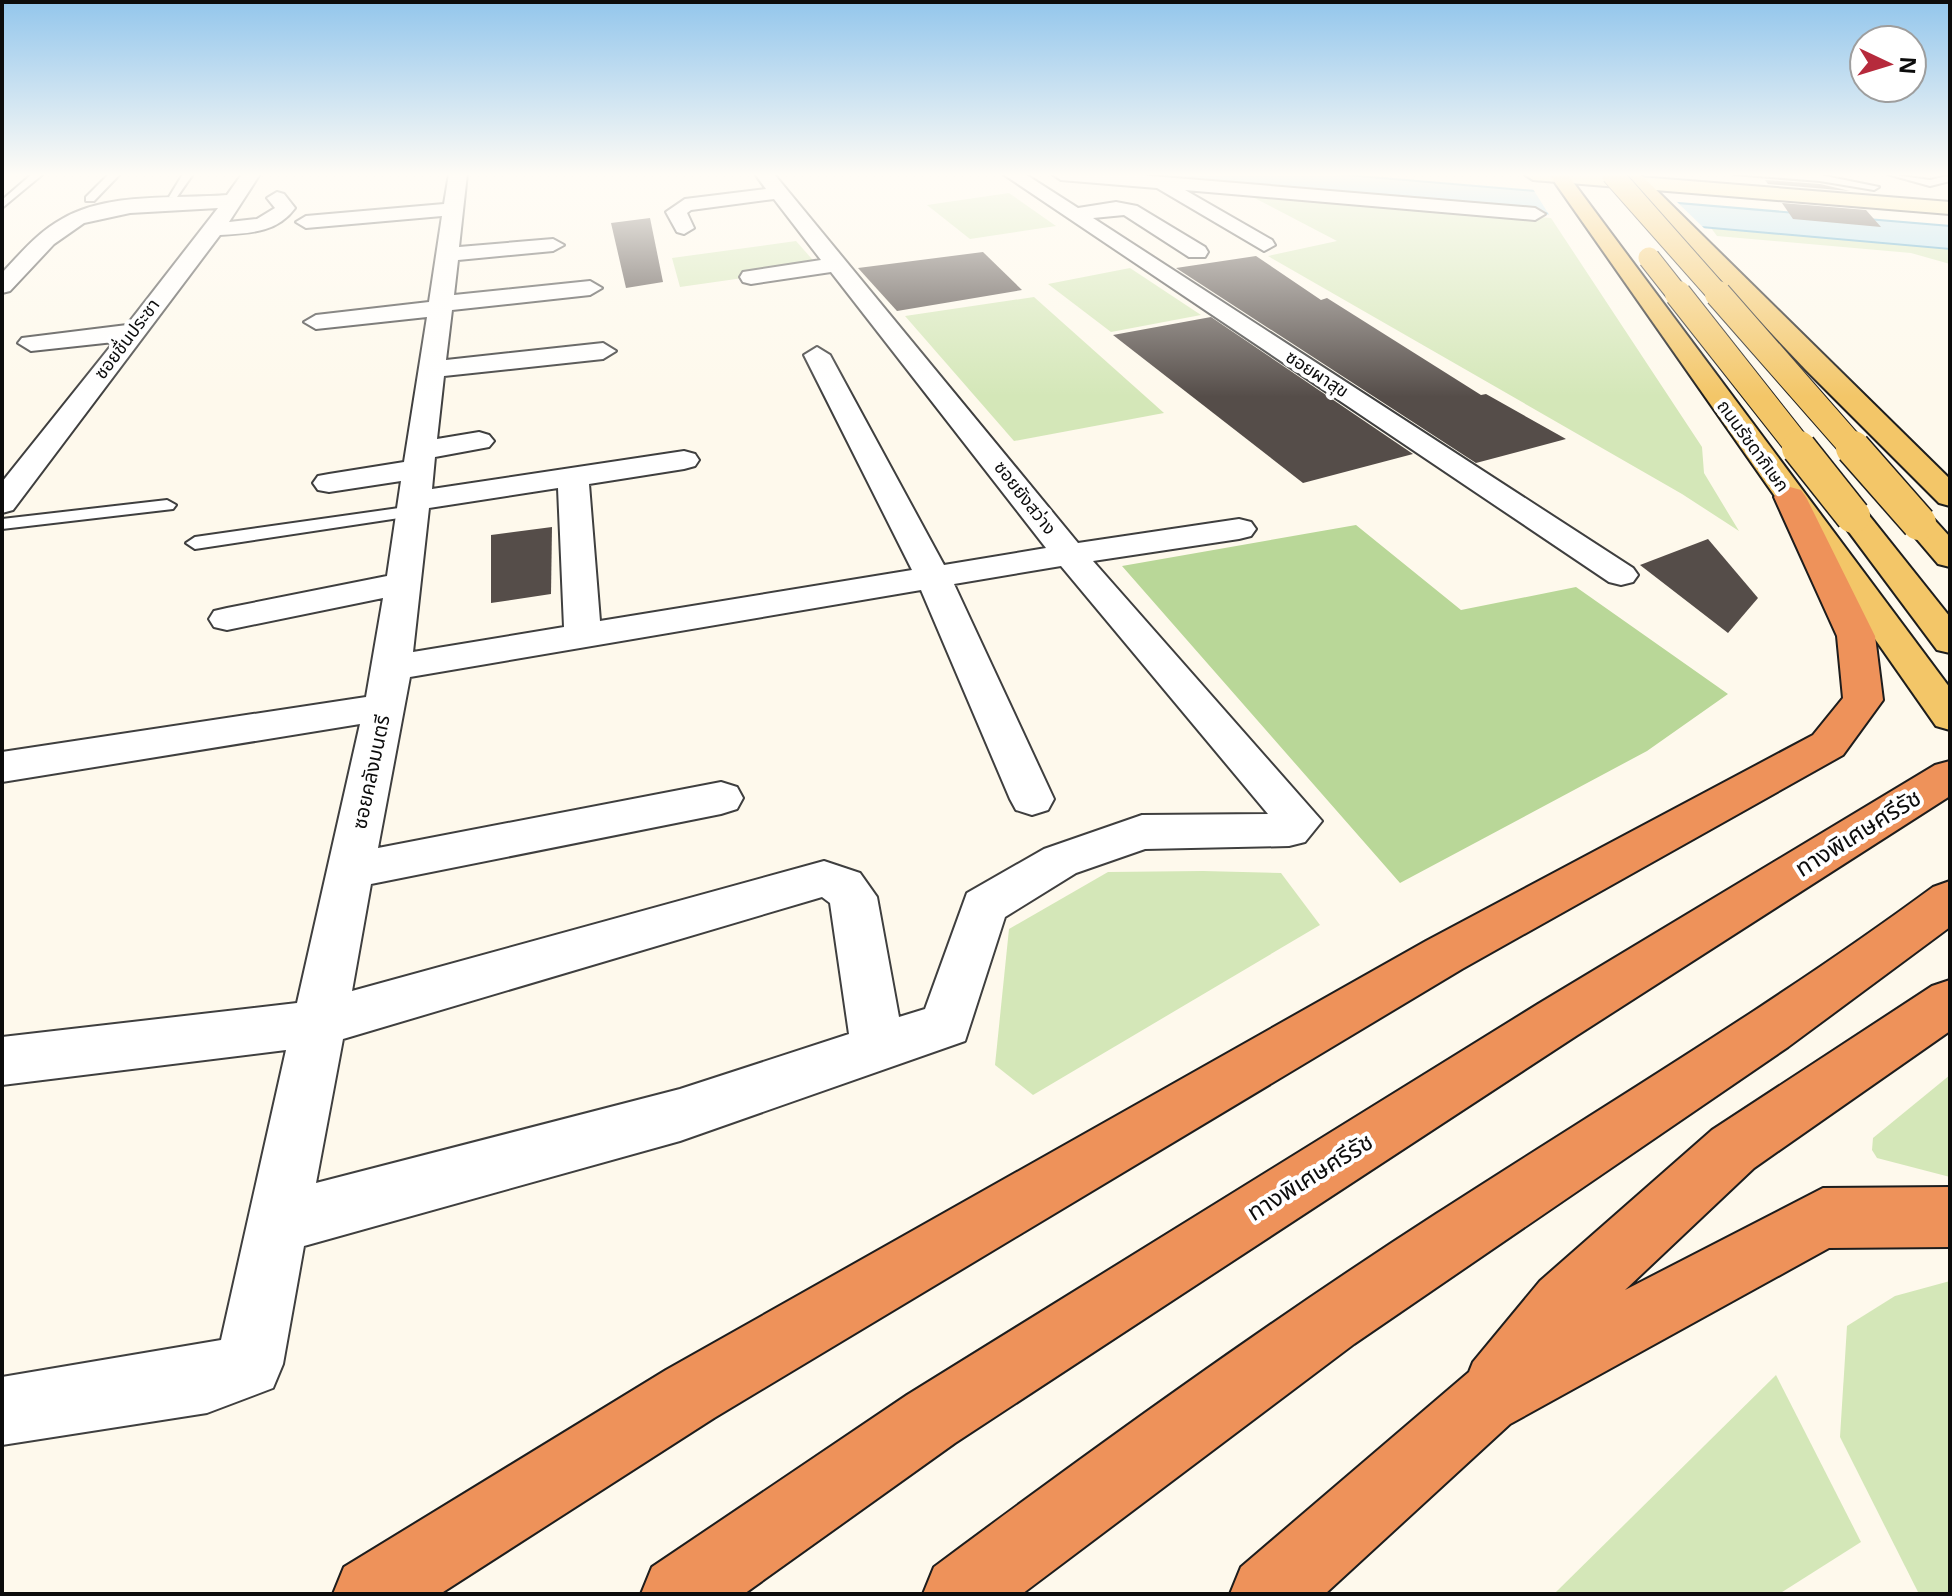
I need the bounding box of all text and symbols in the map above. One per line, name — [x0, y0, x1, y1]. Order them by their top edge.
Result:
north arrow — [1848, 24, 1928, 104]
text: N — [1889, 55, 1924, 75]
street label: ซอยชื่นประชา — [88, 293, 167, 385]
street label: ซอยผาสุข — [1280, 344, 1353, 405]
street label: ถนนรัชดาภิเษก — [1710, 395, 1795, 498]
street label: ซอยยังสว่าง — [987, 456, 1062, 541]
street label: ซอยคลังมนตรี — [345, 712, 399, 832]
street label: ทางพิเศษศรีรัช — [1788, 781, 1929, 887]
street label: ทางพิเศษศรีรัช — [1240, 1125, 1381, 1231]

